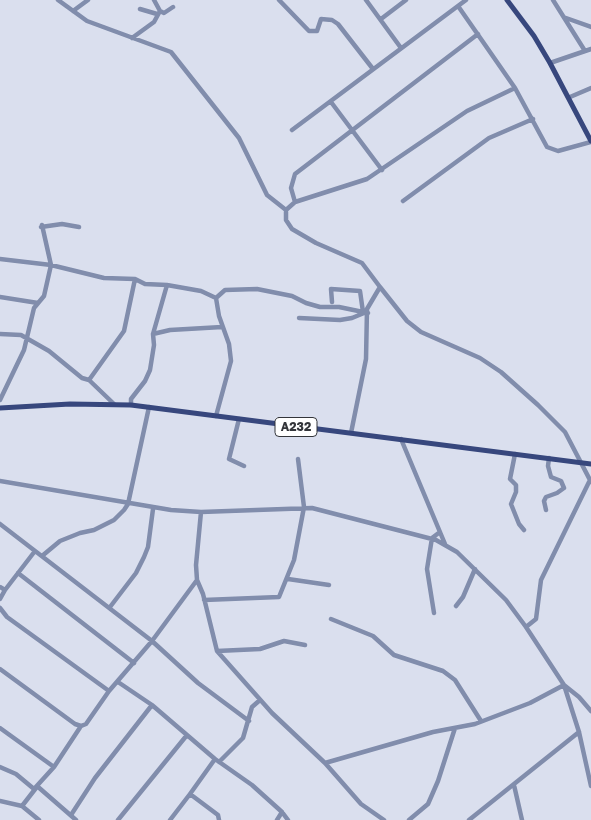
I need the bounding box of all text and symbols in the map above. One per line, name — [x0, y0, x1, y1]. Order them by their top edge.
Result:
road number: A232 — [275, 418, 317, 437]

